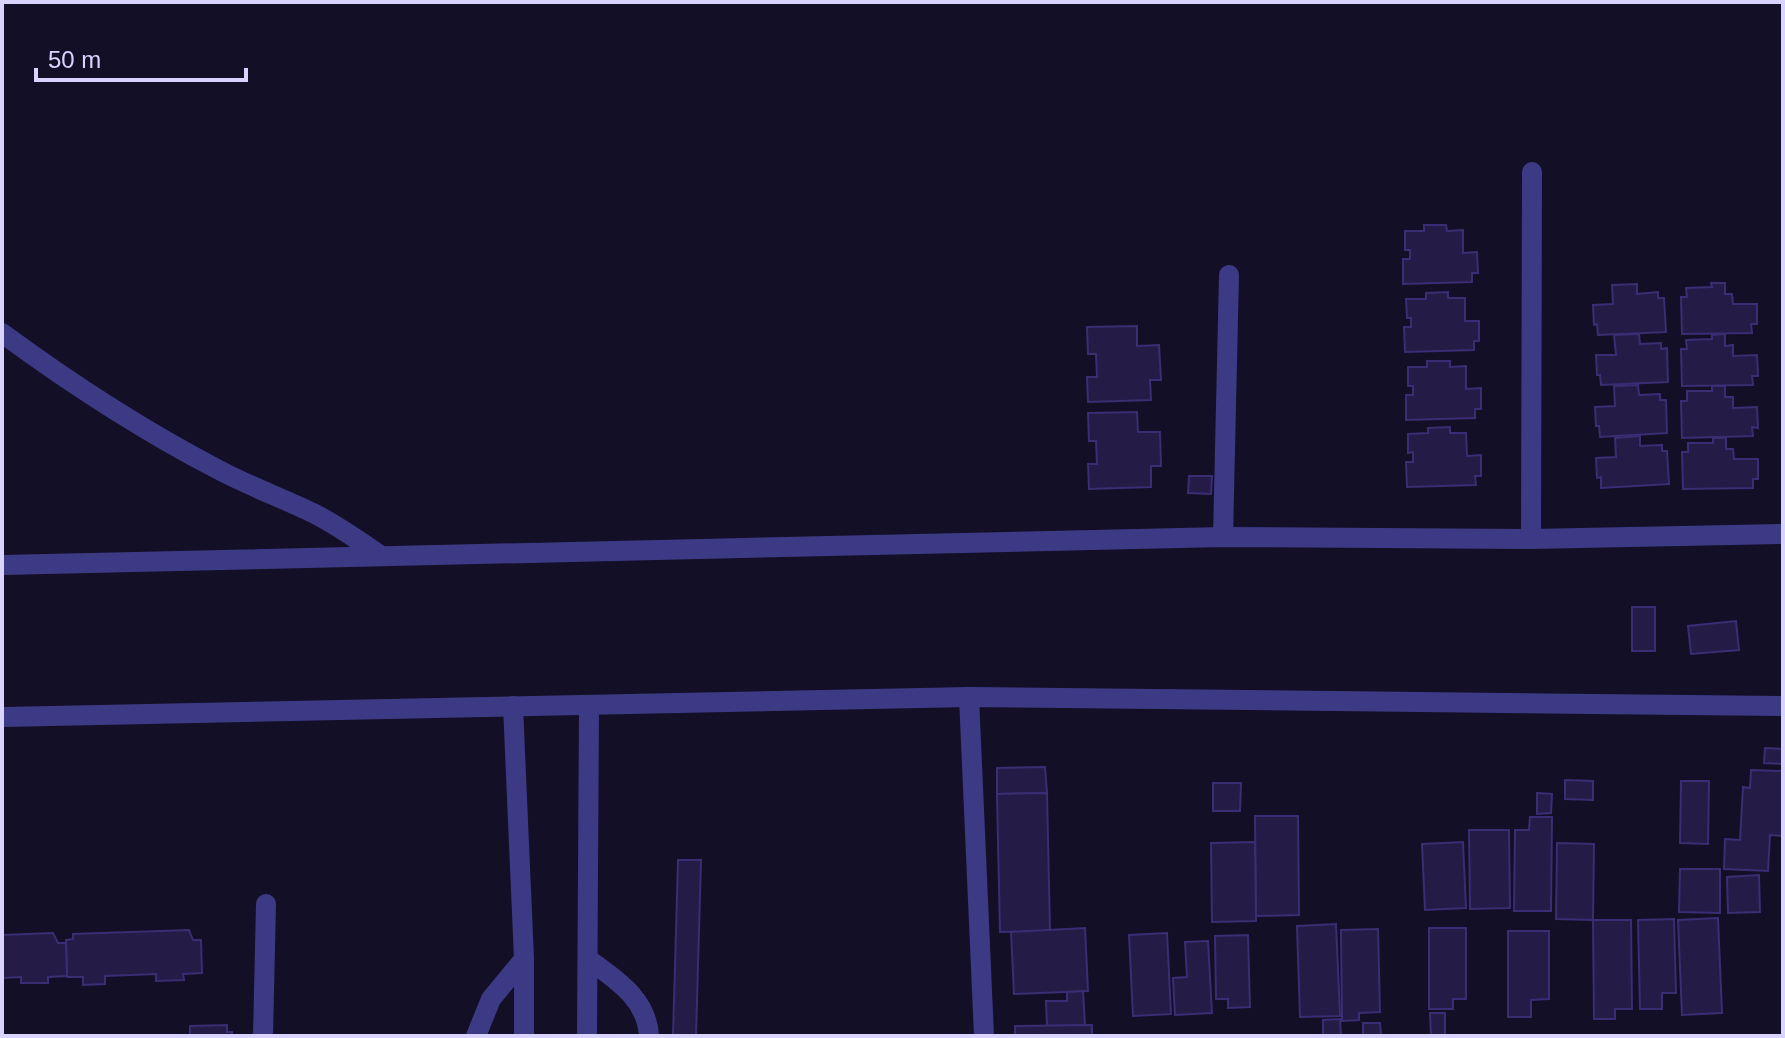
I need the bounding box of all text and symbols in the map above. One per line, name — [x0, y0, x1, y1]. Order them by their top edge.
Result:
scale bar — [36, 32, 246, 82]
text: 50 m — [48, 46, 101, 73]

